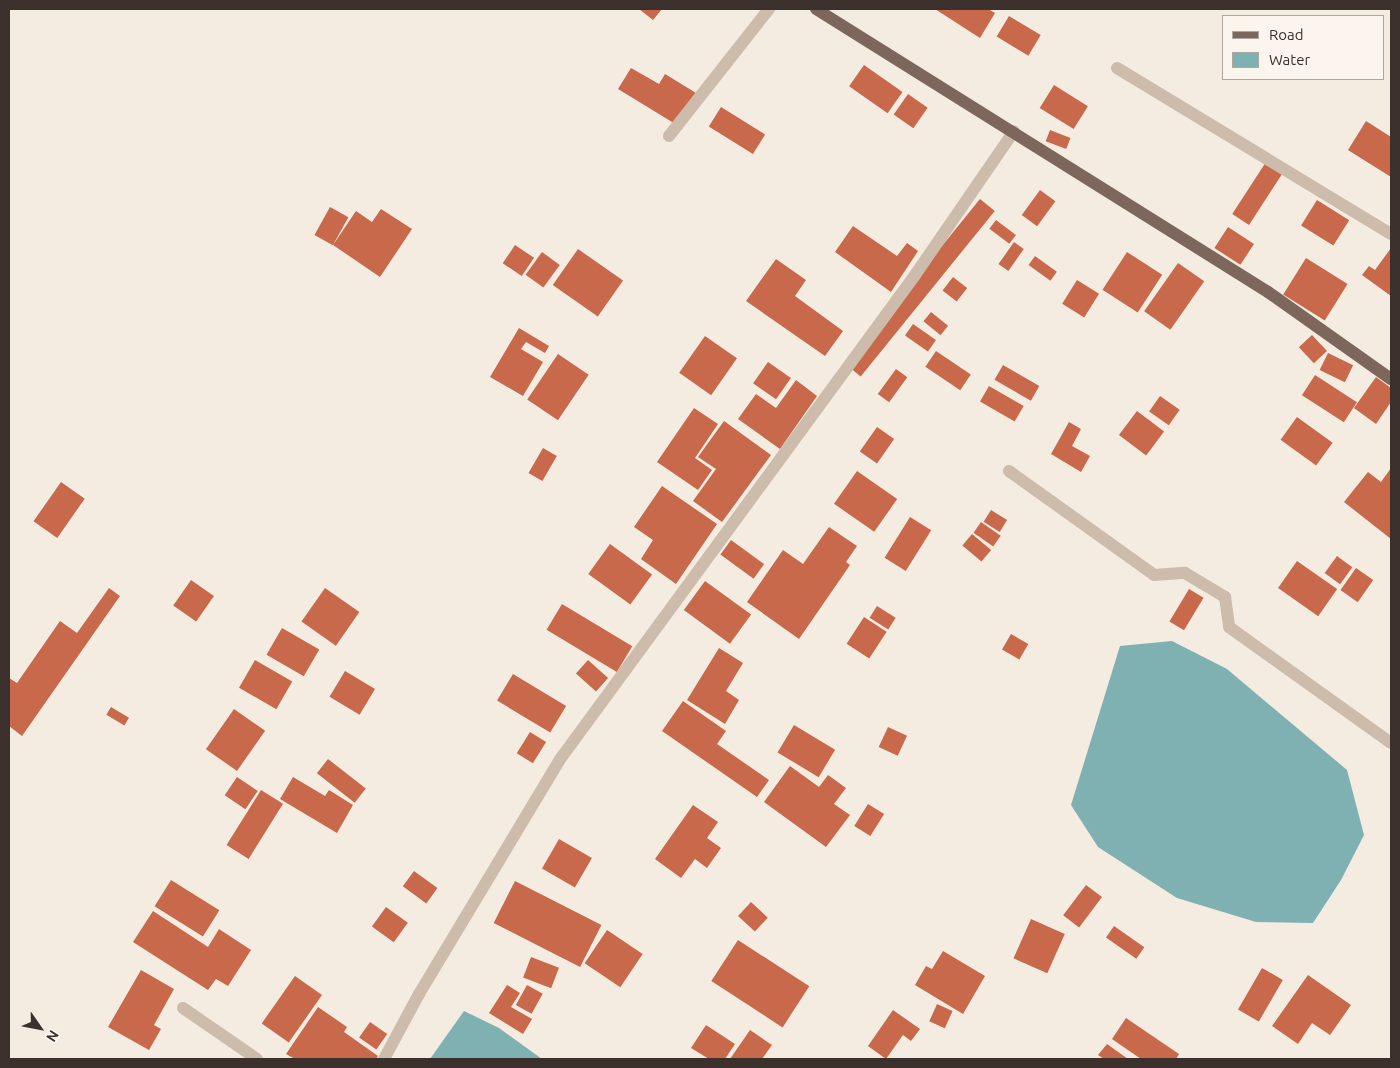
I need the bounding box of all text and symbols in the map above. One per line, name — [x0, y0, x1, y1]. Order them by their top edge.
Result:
legend — [1222, 15, 1385, 80]
text: Road — [1269, 26, 1304, 43]
text: Water — [1269, 51, 1310, 68]
north arrow — [15, 1003, 65, 1053]
text: N — [43, 1027, 62, 1045]

